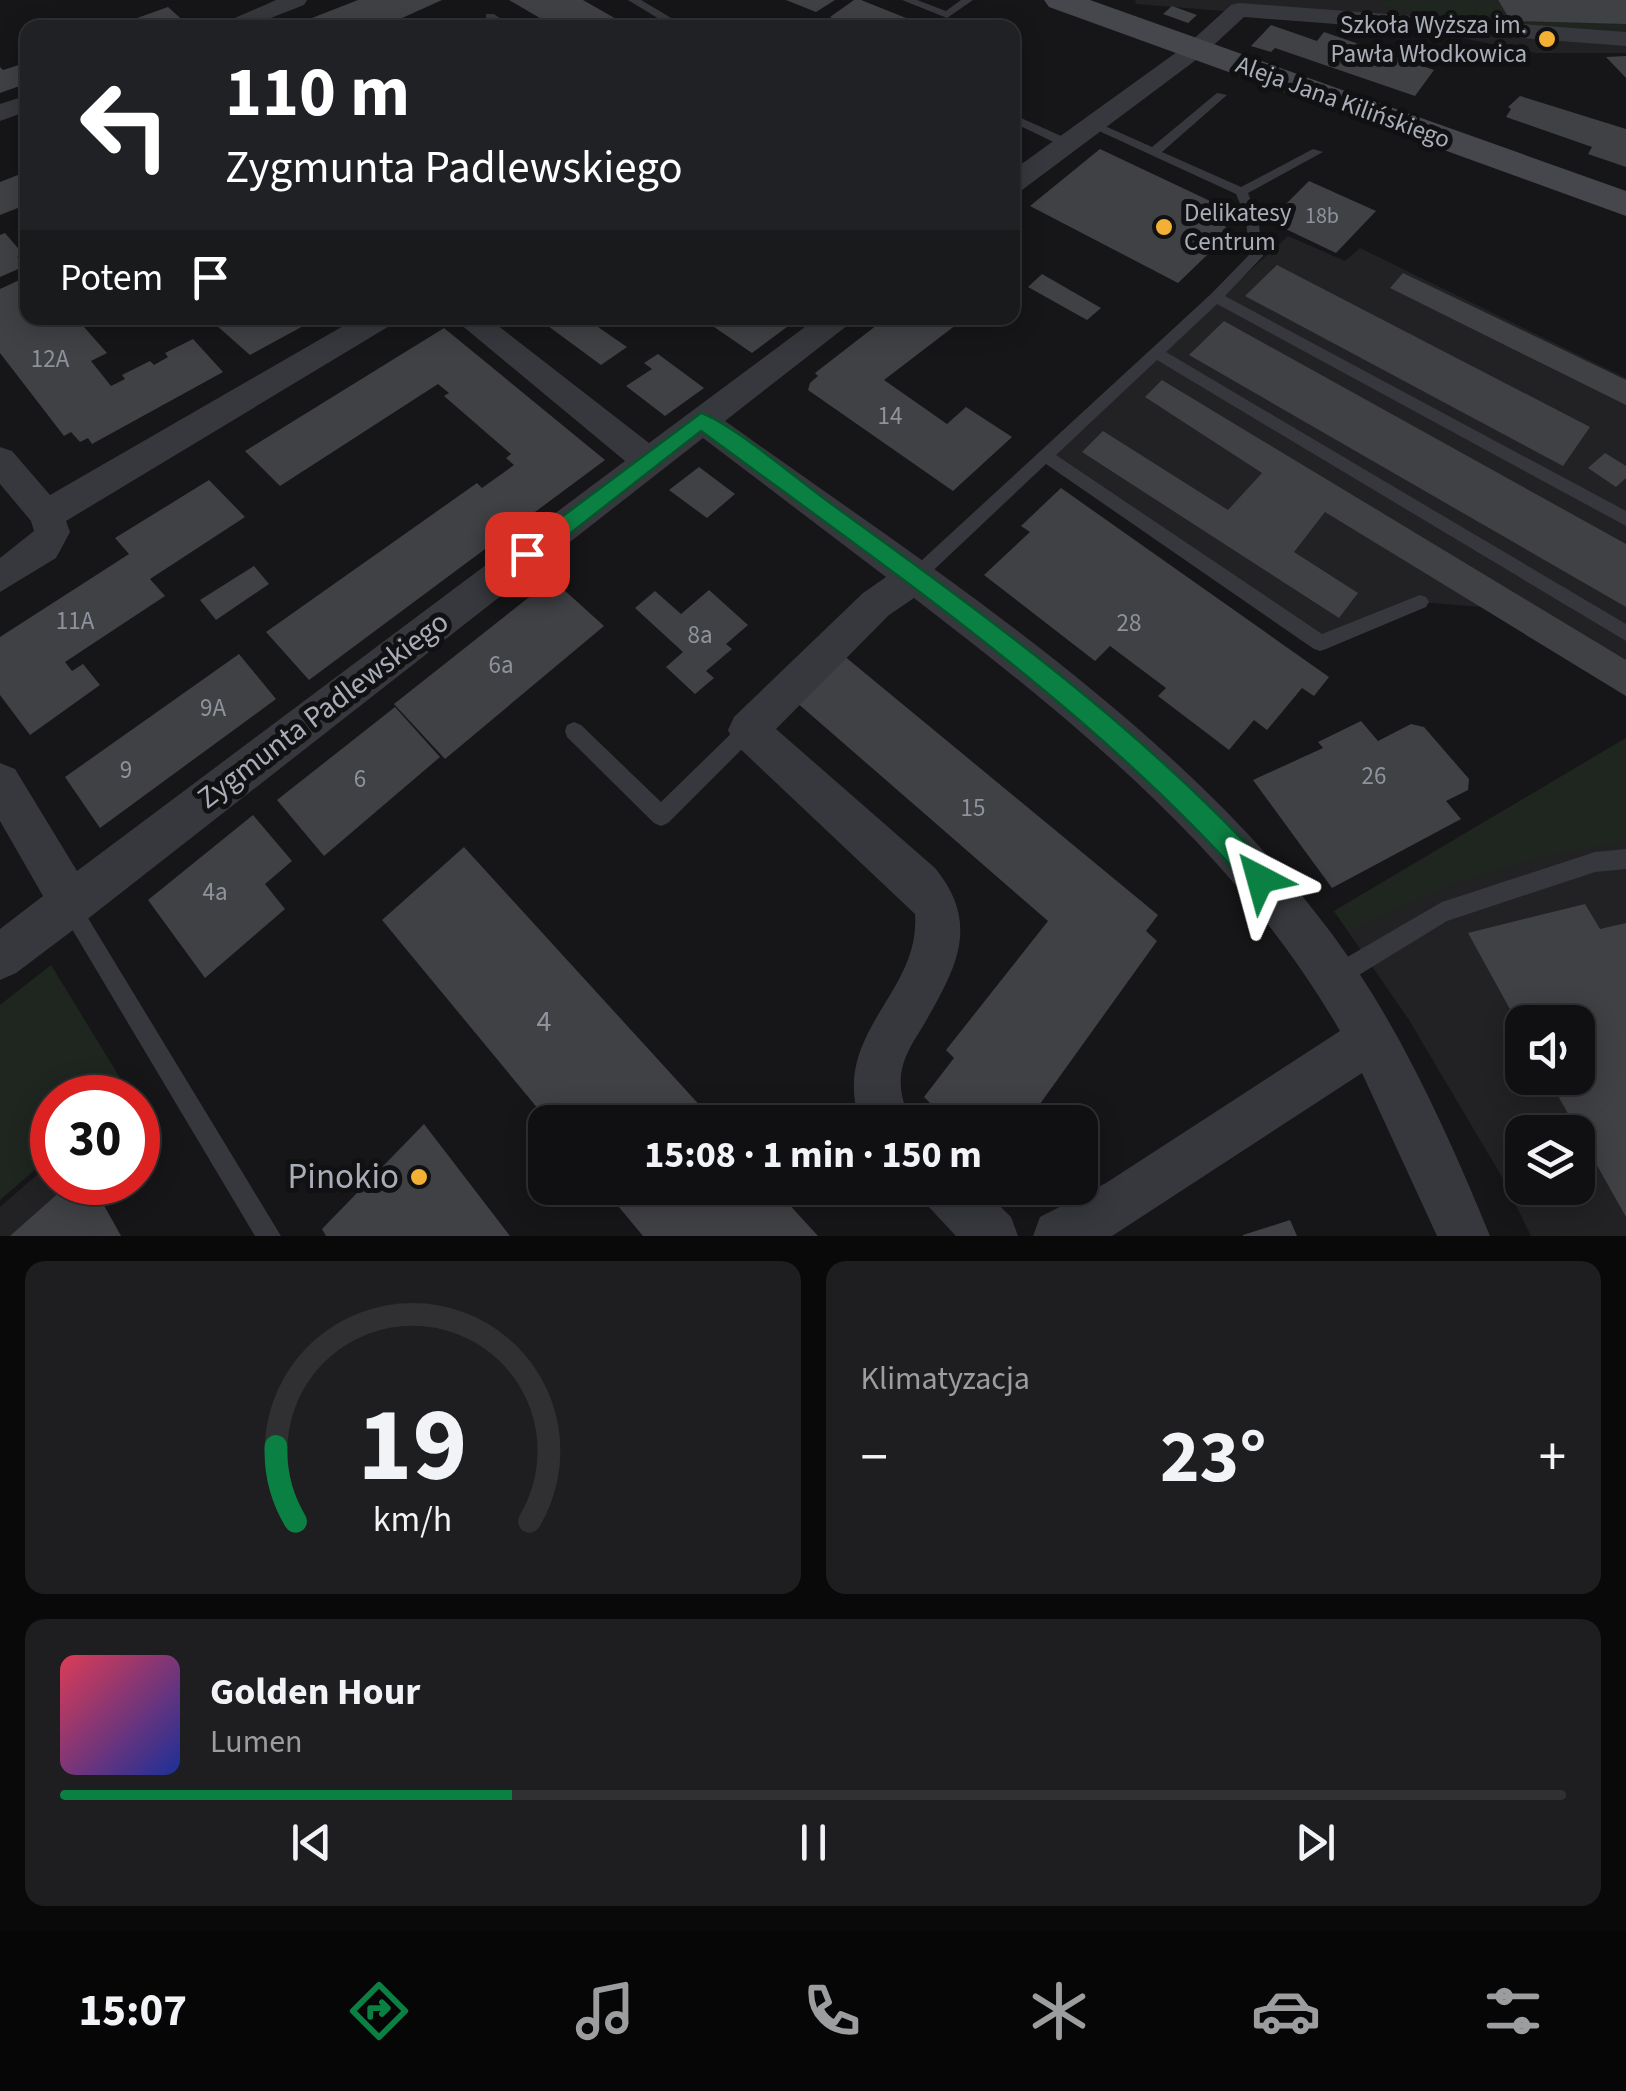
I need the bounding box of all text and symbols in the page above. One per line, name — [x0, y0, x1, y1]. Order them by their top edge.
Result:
place label: Szkoła Wyższa im. Pawła Włodkowica — [1331, 7, 1527, 72]
marker: Szkoła Wyższa im. Pawła Włodkowica — [1536, 28, 1558, 50]
text: 110 m — [225, 43, 410, 143]
street label: Aleja Jana Kilińskiego — [1231, 46, 1455, 158]
icon: left — [60, 60, 190, 190]
text: Zygmunta Padlewskiego — [225, 136, 683, 200]
place label: Delikatesy Centrum — [1184, 195, 1292, 260]
house number: 18b — [1305, 200, 1339, 232]
marker: Delikatesy Centrum — [1153, 216, 1175, 238]
icon: arrive — [183, 250, 238, 305]
text: Potem — [60, 251, 163, 305]
house number: 12A — [31, 341, 70, 377]
house number: 14 — [878, 398, 902, 434]
pin — [485, 512, 570, 597]
icon: arrive — [500, 527, 555, 582]
street label: Zygmunta Padlewskiego — [188, 601, 458, 819]
house number: 11A — [56, 603, 95, 639]
house number: 28 — [1117, 605, 1141, 641]
house number: 8a — [687, 617, 713, 653]
house number: 6a — [488, 647, 514, 683]
house number: 9A — [200, 690, 226, 726]
house number: 9 — [120, 752, 132, 788]
house number: 26 — [1362, 758, 1386, 794]
house number: 6 — [354, 761, 366, 797]
house number: 15 — [961, 790, 985, 826]
position arrow — [1208, 827, 1312, 931]
house number: 4a — [202, 874, 228, 910]
house number: 4 — [537, 1000, 552, 1043]
map controls — [1505, 1005, 1595, 1205]
button: sound — [1505, 1005, 1595, 1095]
speed limit sign: 30 — [30, 1075, 160, 1205]
button: layers — [1505, 1115, 1595, 1205]
text: 15:08 · 1 min · 150 m — [644, 1128, 982, 1182]
place label: Pinokio — [288, 1152, 399, 1202]
marker: Pinokio — [408, 1166, 430, 1188]
text: Klimatyzacja — [861, 1356, 1030, 1402]
text: 19 — [358, 1373, 468, 1521]
text: 23° — [1160, 1404, 1267, 1511]
text: − — [861, 1419, 888, 1497]
text: + — [1539, 1419, 1566, 1497]
text: km/h — [373, 1494, 452, 1545]
text: Golden Hour — [210, 1665, 420, 1719]
text: Lumen — [210, 1719, 303, 1765]
icon: previous — [284, 1815, 339, 1870]
icon: pause — [786, 1815, 841, 1870]
icon: next — [1288, 1815, 1343, 1870]
icon: directions — [344, 1976, 414, 2046]
icon: music — [570, 1976, 640, 2046]
icon: phone — [797, 1976, 867, 2046]
icon: climate — [1024, 1976, 1094, 2046]
icon: car — [1251, 1976, 1321, 2046]
icon: filters — [1478, 1976, 1548, 2046]
text: 15:07 — [78, 1979, 187, 2043]

